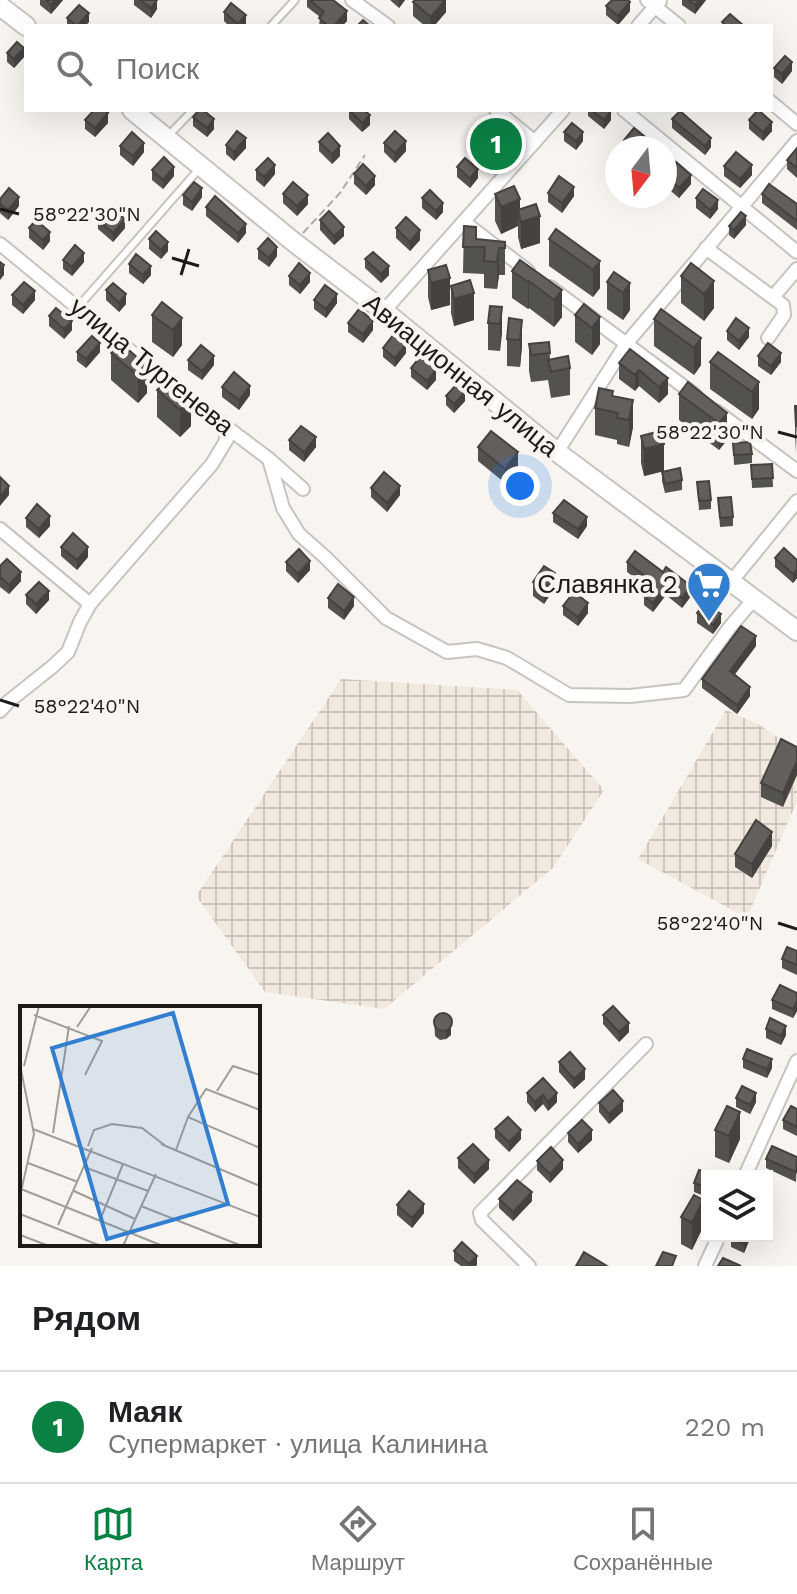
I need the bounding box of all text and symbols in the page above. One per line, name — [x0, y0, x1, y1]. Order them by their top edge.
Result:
search box — [24, 24, 773, 112]
icon: search — [52, 46, 96, 90]
text: Поиск — [116, 51, 199, 86]
pin: 1 — [470, 114, 522, 174]
north arrow — [605, 136, 677, 208]
text: 58°22'30"N — [33, 202, 141, 226]
street label: Авиационная улица — [358, 287, 565, 463]
street label: улица Тургенева — [64, 291, 240, 442]
text: 58°22'30"N — [656, 420, 764, 444]
your location — [500, 466, 540, 506]
supermarket icon: Славянка 2 — [685, 560, 733, 623]
place label: Славянка 2 — [537, 569, 678, 599]
text: 58°22'40"N — [34, 694, 140, 718]
text: 58°22'40"N — [657, 911, 763, 935]
inset map — [20, 1006, 260, 1246]
map controls — [701, 1170, 773, 1242]
button: layers — [701, 1170, 773, 1242]
text: Рядом — [32, 1298, 141, 1338]
text: Маяк — [108, 1394, 183, 1429]
text: 1 — [52, 1412, 64, 1442]
text: 220 m — [685, 1412, 765, 1442]
text: Супермаркет · улица Калинина — [108, 1429, 488, 1459]
tab: Карта — [84, 1502, 143, 1576]
tab: Маршрут — [311, 1502, 405, 1576]
tab: Сохранённые — [573, 1502, 713, 1576]

